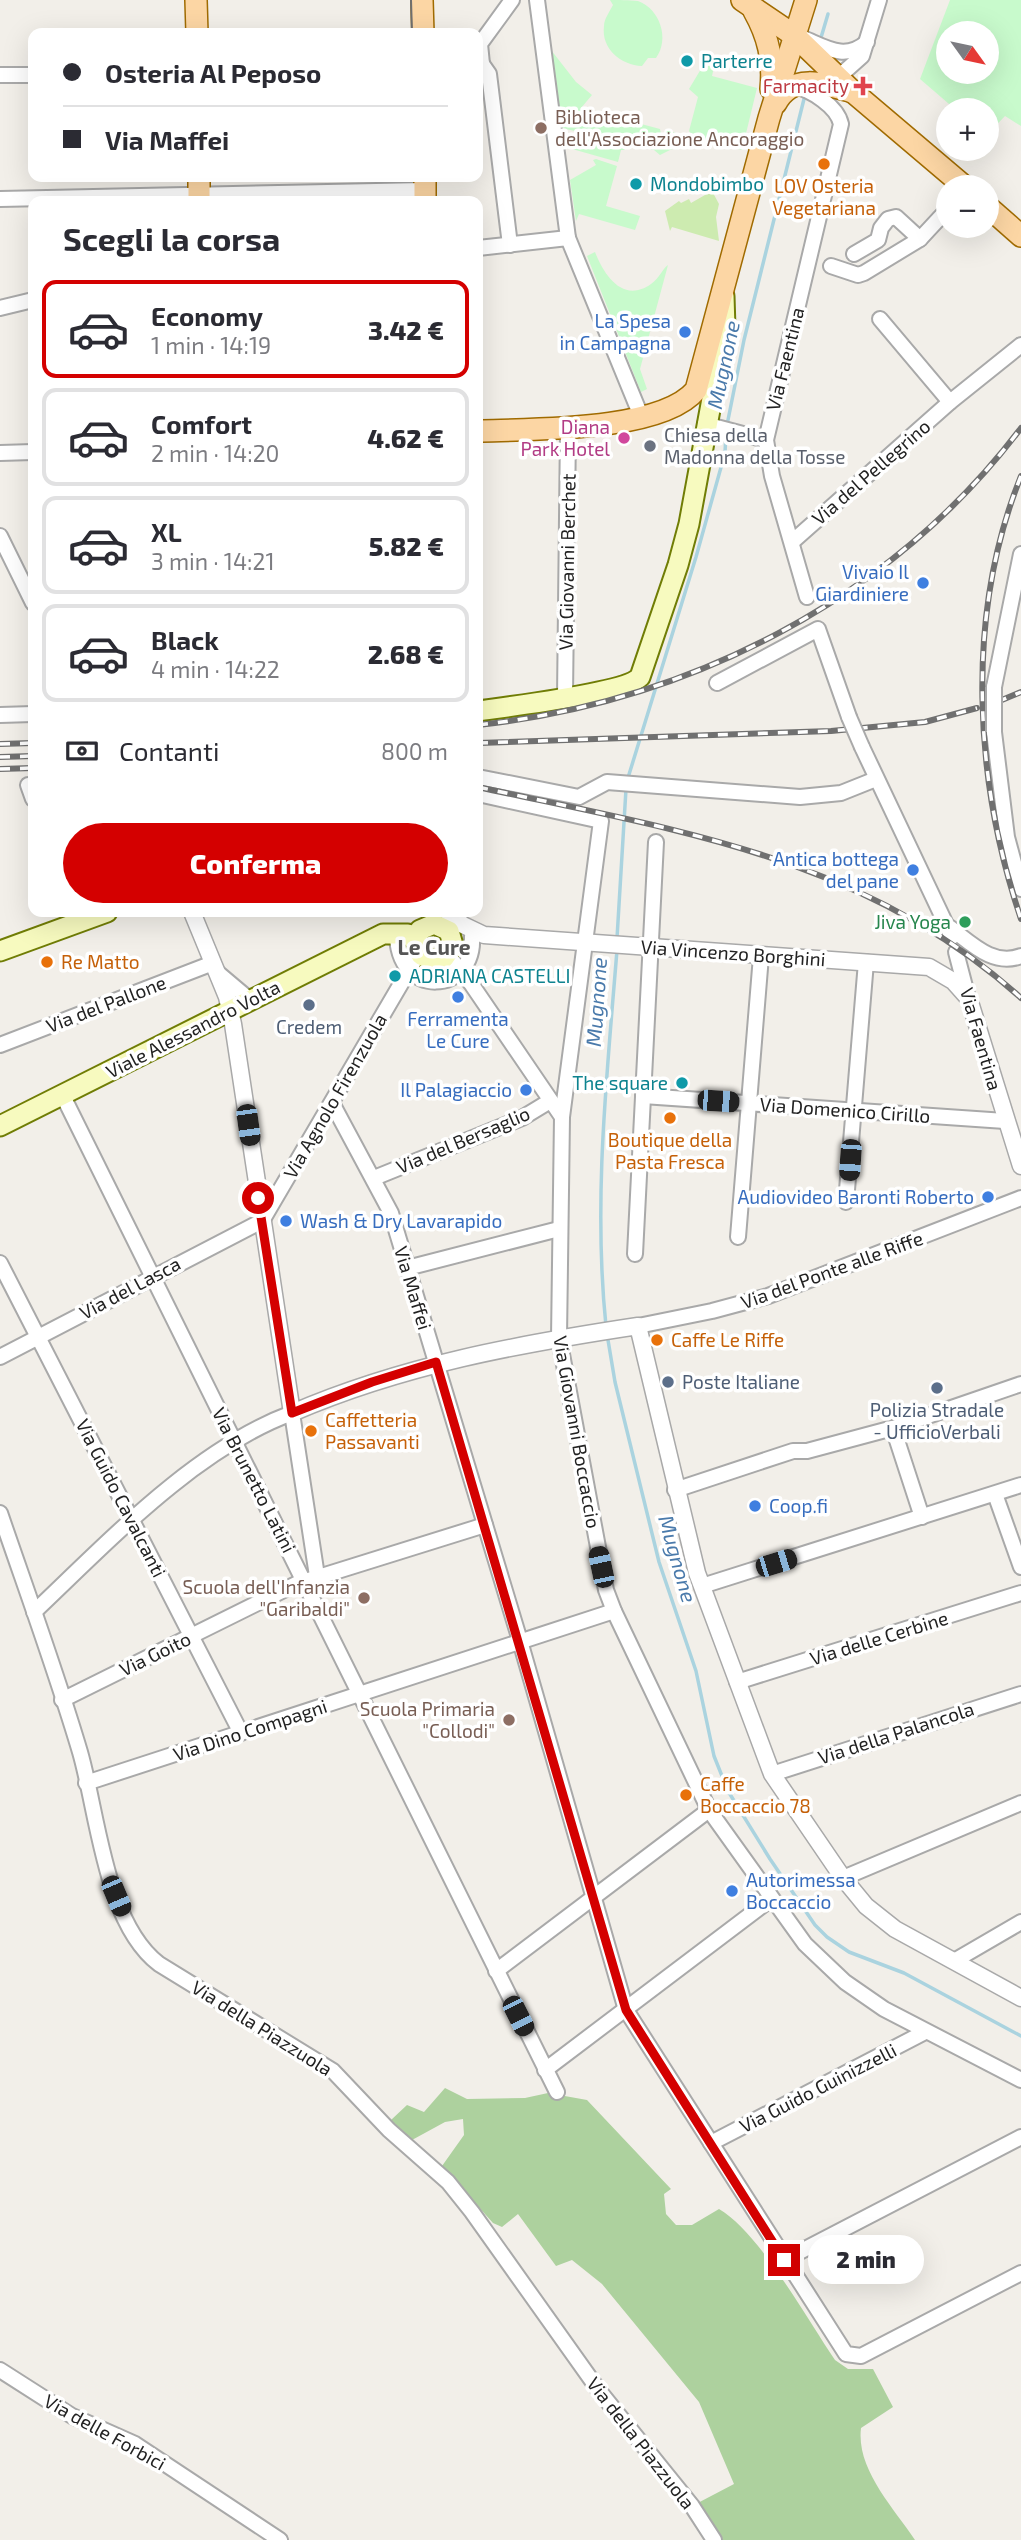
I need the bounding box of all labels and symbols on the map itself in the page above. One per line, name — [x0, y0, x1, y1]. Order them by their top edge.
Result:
north arrow — [936, 21, 999, 84]
place label: Parterre — [701, 49, 773, 72]
marker: Parterre — [679, 53, 695, 69]
place label: Farmacity — [763, 74, 849, 97]
marker: Farmacity — [855, 78, 871, 94]
place label: Biblioteca dell'Associazione Ancoraggio — [555, 105, 804, 150]
marker: Biblioteca dell'Associazione Ancoraggio — [533, 120, 549, 136]
marker: LOV Osteria Vegetariana — [816, 156, 832, 172]
place label: Mondobimbo — [650, 172, 764, 195]
place label: LOV Osteria Vegetariana — [772, 174, 876, 219]
marker: Mondobimbo — [628, 176, 644, 192]
street label: Via Faentina — [761, 305, 808, 413]
place label: La Spesa in Campagna — [560, 309, 671, 354]
water label: Mugnone — [701, 318, 744, 411]
marker: La Spesa in Campagna — [677, 324, 693, 340]
street label: Via del Pellegrino — [807, 414, 934, 529]
place label: Diana Park Hotel — [521, 415, 610, 460]
place label: Chiesa della Madonna della Tosse — [664, 423, 845, 468]
marker: Diana Park Hotel — [616, 430, 632, 446]
marker: Chiesa della Madonna della Tosse — [642, 438, 658, 454]
street label: Via Giovanni Berchet — [553, 473, 580, 651]
place label: Vivaio Il Giardiniere — [815, 560, 909, 605]
marker: Vivaio Il Giardiniere — [915, 575, 931, 591]
place label: Antica bottega del pane — [773, 847, 899, 892]
marker: Antica bottega del pane — [905, 862, 921, 878]
place label: Jiva Yoga — [874, 910, 951, 933]
marker: Jiva Yoga — [957, 914, 973, 930]
district label: Le Cure — [397, 934, 471, 959]
street label: Via Vincenzo Borghini — [640, 935, 826, 970]
place label: Re Matto — [61, 950, 139, 973]
marker: Re Matto — [39, 954, 55, 970]
water label: Mugnone — [580, 956, 611, 1048]
place label: ADRIANA CASTELLI — [409, 964, 570, 987]
marker: ADRIANA CASTELLI — [387, 968, 403, 984]
street label: Via del Pallone — [43, 970, 169, 1037]
street label: Viale Alessandro Volta — [102, 975, 284, 1082]
street label: Via Faentina — [956, 985, 1007, 1093]
marker: Ferramenta Le Cure — [450, 989, 466, 1005]
marker: Credem — [301, 997, 317, 1013]
place label: Ferramenta Le Cure — [407, 1007, 509, 1052]
street label: Via Agnolo Firenzuola — [278, 1009, 391, 1182]
place label: Credem — [276, 1015, 342, 1038]
place label: The square — [572, 1071, 668, 1094]
marker: The square — [674, 1075, 690, 1091]
place label: Il Palagiaccio — [400, 1078, 512, 1101]
marker: Il Palagiaccio — [518, 1082, 534, 1098]
car — [697, 1089, 740, 1113]
street label: Via Domenico Cirillo — [759, 1092, 931, 1127]
street label: Via del Bersaglio — [393, 1101, 533, 1178]
car — [235, 1103, 262, 1147]
marker: Boutique della Pasta Fresca — [662, 1110, 678, 1126]
place label: Boutique della Pasta Fresca — [608, 1128, 732, 1173]
car — [839, 1138, 862, 1182]
route start — [242, 1182, 274, 1214]
place label: Audiovideo Baronti Roberto — [737, 1185, 974, 1208]
marker: Audiovideo Baronti Roberto — [980, 1189, 996, 1205]
place label: Wash & Dry Lavarapido — [300, 1209, 502, 1232]
marker: Wash & Dry Lavarapido — [278, 1213, 294, 1229]
street label: Via del Ponte alle Riffe — [738, 1226, 926, 1313]
street label: Via Maffei — [390, 1243, 437, 1332]
street label: Via del Lasca — [75, 1251, 184, 1324]
place label: Caffe Le Riffe — [671, 1328, 784, 1351]
marker: Caffe Le Riffe — [649, 1332, 665, 1348]
street label: Via Giovanni Boccaccio — [549, 1334, 606, 1530]
place label: Poste Italiane — [682, 1370, 800, 1393]
marker: Poste Italiane — [660, 1374, 676, 1390]
marker: Polizia Stradale - UfficioVerbali — [929, 1380, 945, 1396]
place label: Polizia Stradale - UfficioVerbali — [870, 1398, 1004, 1443]
street label: Via Brunetto Latini — [208, 1403, 301, 1556]
place label: Caffetteria Passavanti — [325, 1408, 420, 1453]
street label: Via Guido Cavalcanti — [72, 1415, 171, 1581]
marker: Caffetteria Passavanti — [303, 1423, 319, 1439]
place label: Coop.fi — [769, 1494, 828, 1517]
marker: Coop.fi — [747, 1498, 763, 1514]
water label: Mugnone — [654, 1512, 703, 1605]
car — [587, 1544, 616, 1590]
car — [753, 1547, 800, 1579]
place label: Scuola dell'Infanzia "Garibaldi" — [183, 1575, 350, 1620]
marker: Scuola dell'Infanzia "Garibaldi" — [356, 1590, 372, 1606]
street label: Via delle Cerbine — [807, 1606, 951, 1669]
street label: Via Goito — [115, 1626, 194, 1681]
street label: Via Dino Compagni — [170, 1694, 330, 1765]
street label: Via della Palancola — [815, 1696, 977, 1769]
place label: Scuola Primaria "Collodi" — [360, 1697, 495, 1742]
marker: Scuola Primaria "Collodi" — [501, 1712, 517, 1728]
place label: Caffe Boccaccio 78 — [700, 1772, 811, 1817]
marker: Caffe Boccaccio 78 — [678, 1787, 694, 1803]
place label: Autorimessa Boccaccio — [746, 1868, 856, 1913]
car — [99, 1873, 134, 1919]
marker: Autorimessa Boccaccio — [724, 1883, 740, 1899]
street label: Via della Piazzuola — [188, 1975, 337, 2080]
car — [500, 1993, 537, 2039]
street label: Via Guido Guinizzelli — [735, 2038, 900, 2137]
callout: 2 min — [808, 2236, 924, 2284]
route end — [768, 2244, 800, 2276]
street label: Via della Piazzuola — [583, 2372, 700, 2513]
street label: Via delle Forbici — [40, 2389, 170, 2475]

